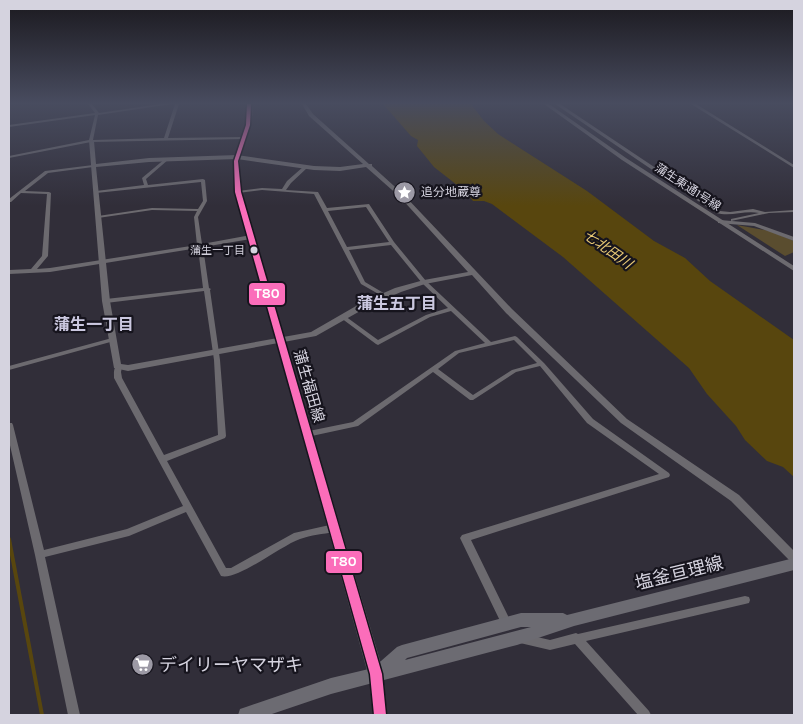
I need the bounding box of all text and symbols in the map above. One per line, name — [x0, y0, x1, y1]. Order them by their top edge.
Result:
street label: 蒲生東通1号線 — [652, 160, 724, 214]
place icon: 追分地蔵尊 — [393, 180, 417, 204]
place label: 追分地蔵尊 — [421, 185, 481, 199]
water label: 七北田川 — [580, 226, 637, 274]
place label: 蒲生一丁目 — [190, 244, 245, 257]
marker: 蒲生一丁目 — [249, 245, 259, 255]
line badge: T80 — [248, 282, 286, 306]
text: T80 — [254, 285, 280, 302]
district label: 蒲生五丁目 — [357, 294, 437, 313]
district label: 蒲生一丁目 — [54, 315, 134, 334]
street label: 蒲生福田線 — [290, 347, 328, 425]
line badge: T80 — [325, 550, 363, 574]
street label: 塩釜亘理線 — [633, 551, 725, 595]
text: T80 — [331, 553, 357, 570]
supermarket icon: デイリーヤマザキ — [131, 653, 155, 677]
place label: デイリーヤマザキ — [159, 654, 303, 676]

